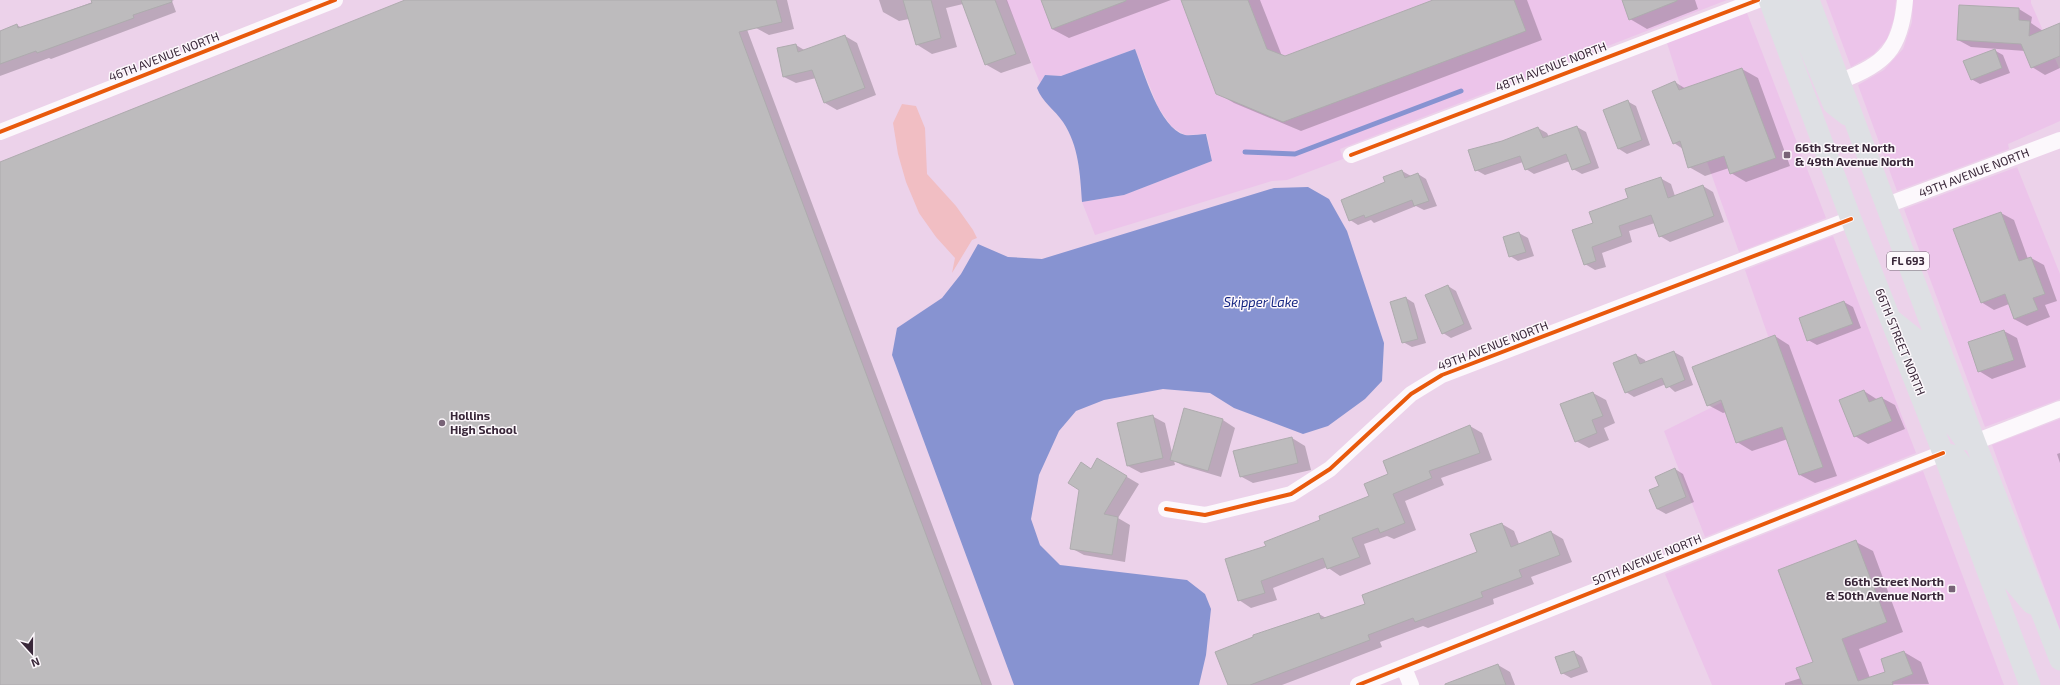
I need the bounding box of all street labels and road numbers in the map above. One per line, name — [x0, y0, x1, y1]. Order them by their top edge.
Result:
street label: 46TH AVENUE NORTH — [106, 29, 221, 84]
street label: 48TH AVENUE NORTH — [1493, 38, 1608, 94]
street label: 49TH AVENUE NORTH — [1916, 145, 2031, 200]
road number: FL 693 — [1887, 252, 1929, 270]
street label: 66TH STREET NORTH — [1873, 286, 1929, 397]
street label: 49TH AVENUE NORTH — [1435, 318, 1550, 373]
street label: 50TH AVENUE NORTH — [1590, 531, 1703, 587]

